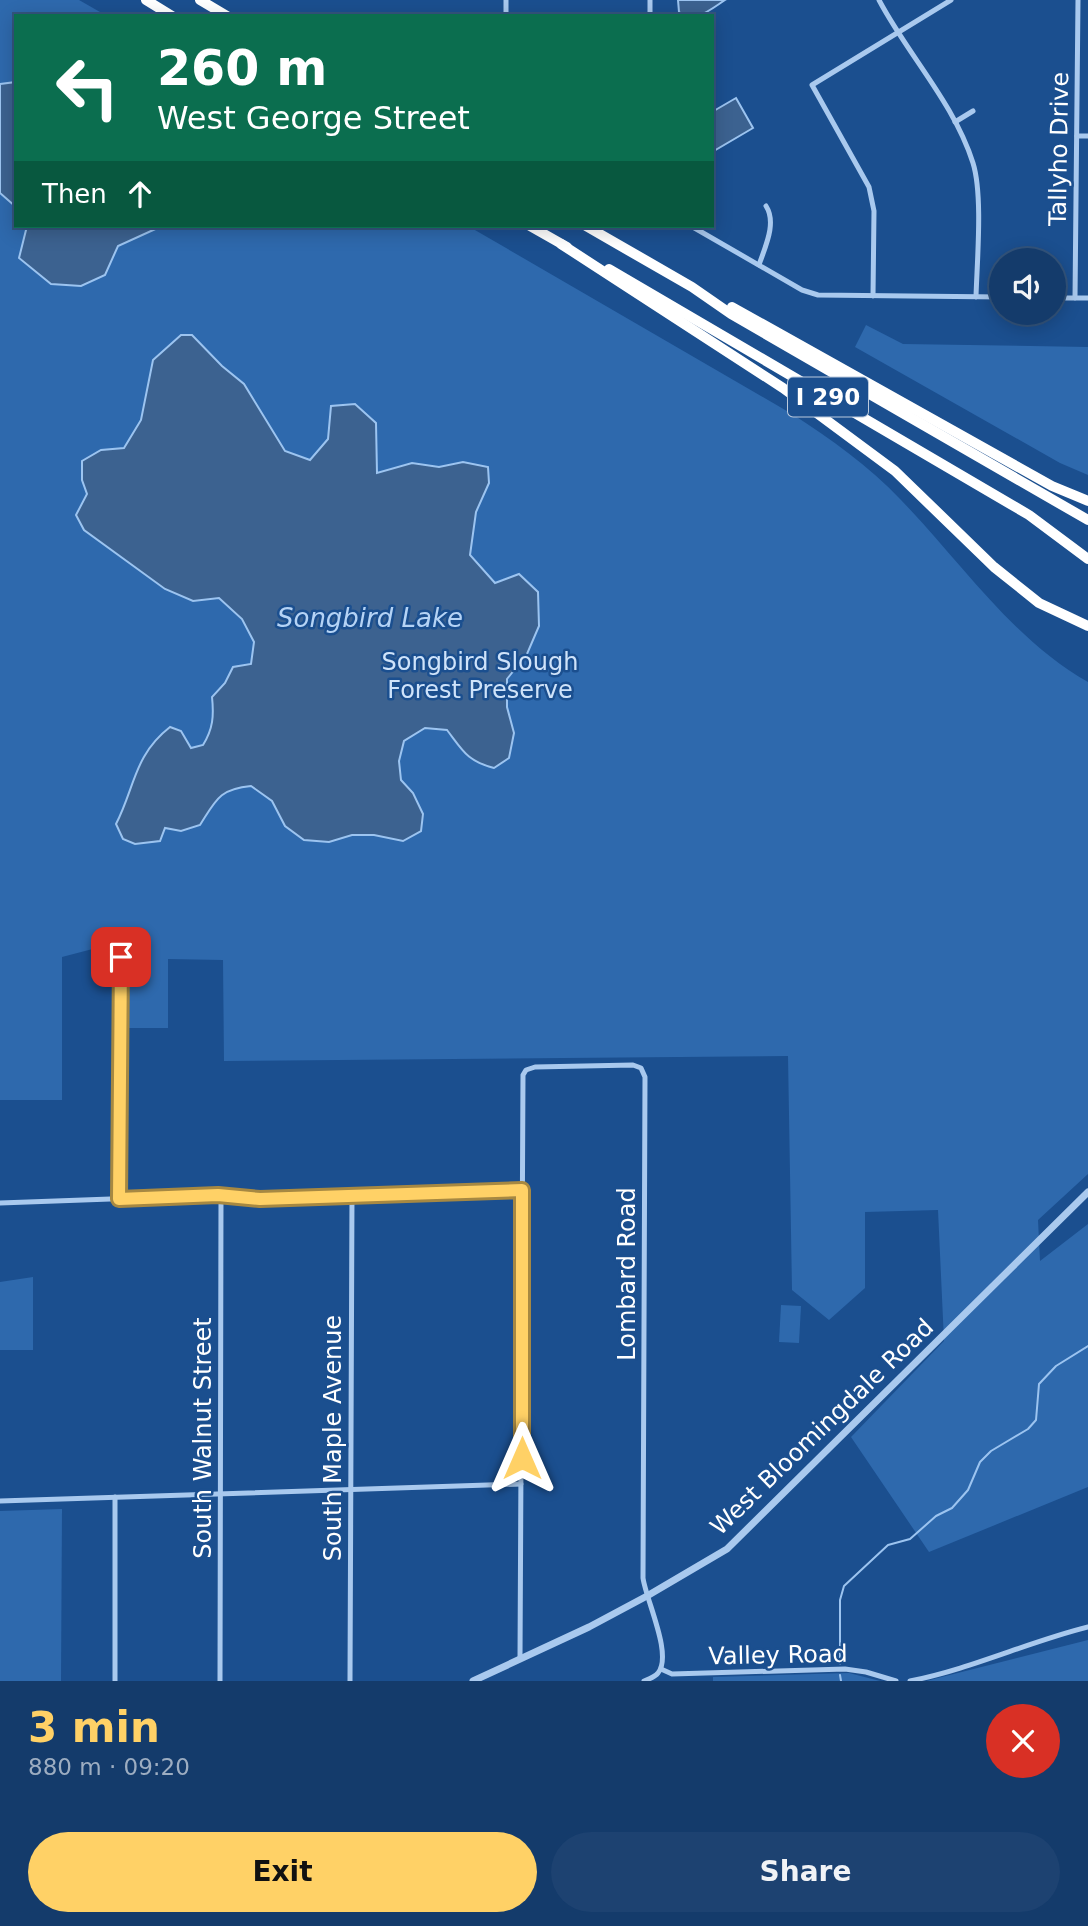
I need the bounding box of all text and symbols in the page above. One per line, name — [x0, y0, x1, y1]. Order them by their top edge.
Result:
text: 260 m — [157, 40, 327, 97]
icon: left — [42, 42, 133, 133]
street label: Tallyho Drive — [1044, 72, 1074, 227]
text: West George Street — [157, 99, 470, 137]
icon: ahead — [121, 175, 159, 213]
text: Then — [42, 179, 107, 209]
map controls — [989, 248, 1066, 325]
button: sound — [989, 248, 1066, 325]
road number: I 290 — [788, 378, 868, 416]
water label: Songbird Lake — [277, 603, 463, 633]
park label: Songbird Slough Forest Preserve — [382, 648, 578, 704]
pin — [91, 927, 151, 987]
icon: arrive — [102, 938, 140, 976]
street label: Lombard Road — [613, 1187, 641, 1361]
street label: West Bloomingdale Road — [705, 1313, 939, 1541]
street label: South Maple Avenue — [319, 1315, 347, 1561]
street label: South Walnut Street — [189, 1317, 217, 1559]
position arrow — [485, 1421, 559, 1495]
street label: Valley Road — [708, 1640, 848, 1670]
text: 3 min — [28, 1703, 160, 1752]
button: close — [986, 1704, 1060, 1778]
text: 880 m · 09:20 — [28, 1754, 190, 1780]
button: Exit — [28, 1832, 537, 1912]
button: Share — [551, 1832, 1060, 1912]

